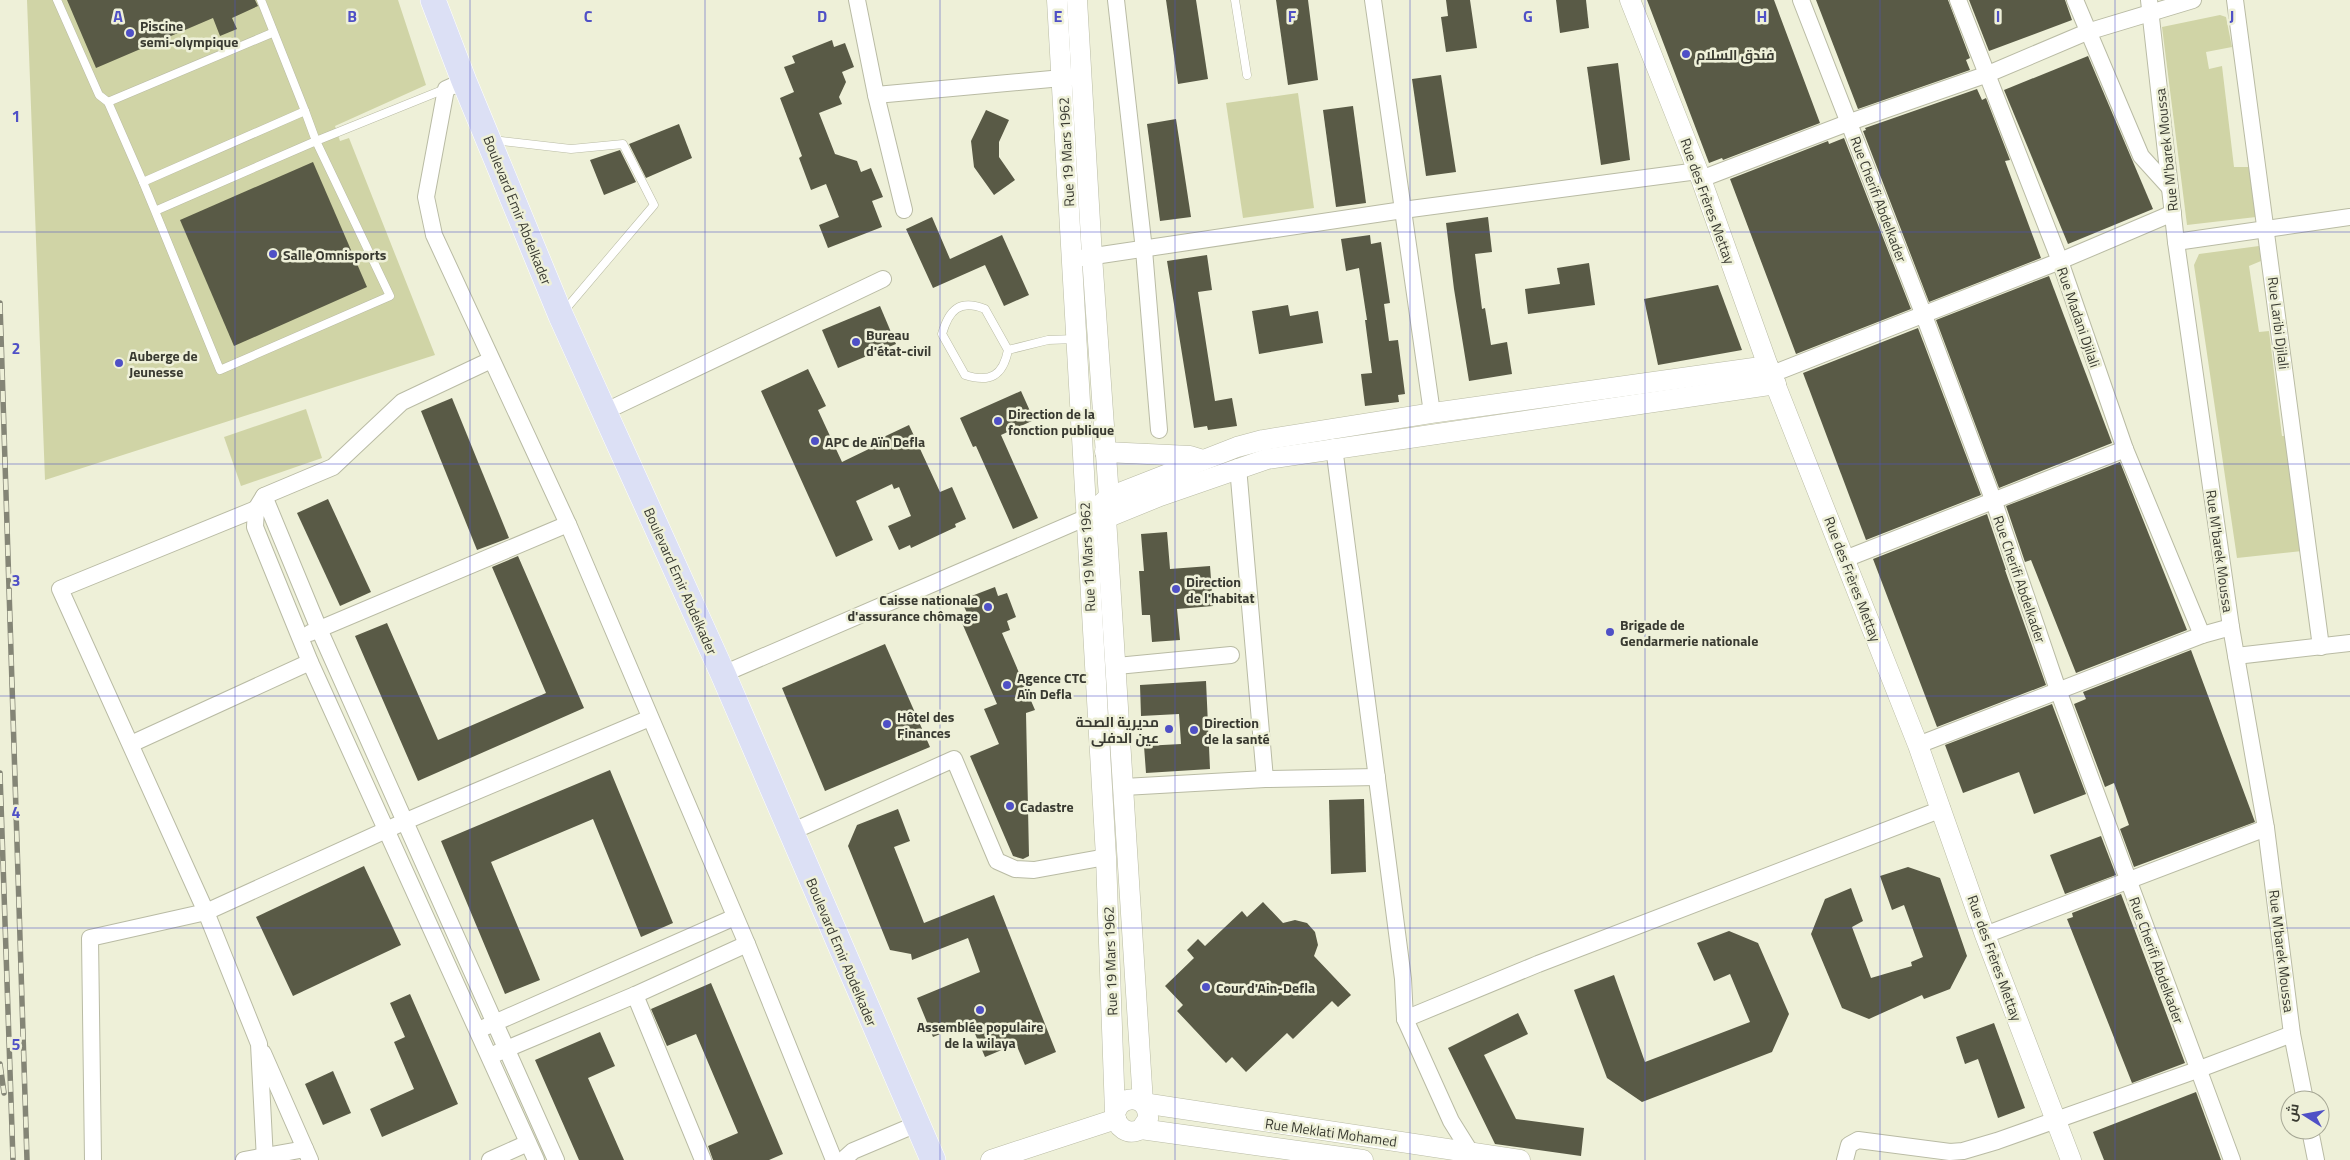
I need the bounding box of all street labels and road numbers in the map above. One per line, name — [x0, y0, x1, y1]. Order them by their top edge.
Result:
street label: Rue M'barek Moussa — [2149, 88, 2183, 212]
street label: Rue 19 Mars 1962 — [1053, 97, 1079, 207]
street label: Boulevard Emir Abdelkader — [478, 132, 558, 288]
street label: Rue Cherifi Abdelkader — [1845, 133, 1913, 265]
street label: Rue des Frères Mettay — [1675, 135, 1741, 267]
street label: Rue Madani Djilali — [2052, 264, 2106, 370]
street label: Rue Laribi Djilali — [2263, 276, 2295, 370]
street label: Rue M'barek Moussa — [2201, 488, 2239, 614]
street label: Rue 19 Mars 1962 — [1074, 502, 1100, 612]
street label: Boulevard Emir Abdelkader — [639, 504, 723, 658]
street label: Rue Cherifi Abdelkader — [1988, 512, 2052, 646]
street label: Rue des Frères Mettay — [1819, 513, 1887, 645]
street label: Boulevard Emir Abdelkader — [801, 875, 883, 1030]
street label: Rue M'barek Moussa — [2264, 889, 2300, 1013]
street label: Rue des Frères Mettay — [1962, 892, 2028, 1024]
street label: Rue Cherifi Abdelkader — [2124, 894, 2190, 1026]
street label: Rue 19 Mars 1962 — [1098, 906, 1122, 1016]
street label: Rue Meklati Mohamed — [1264, 1112, 1398, 1152]

